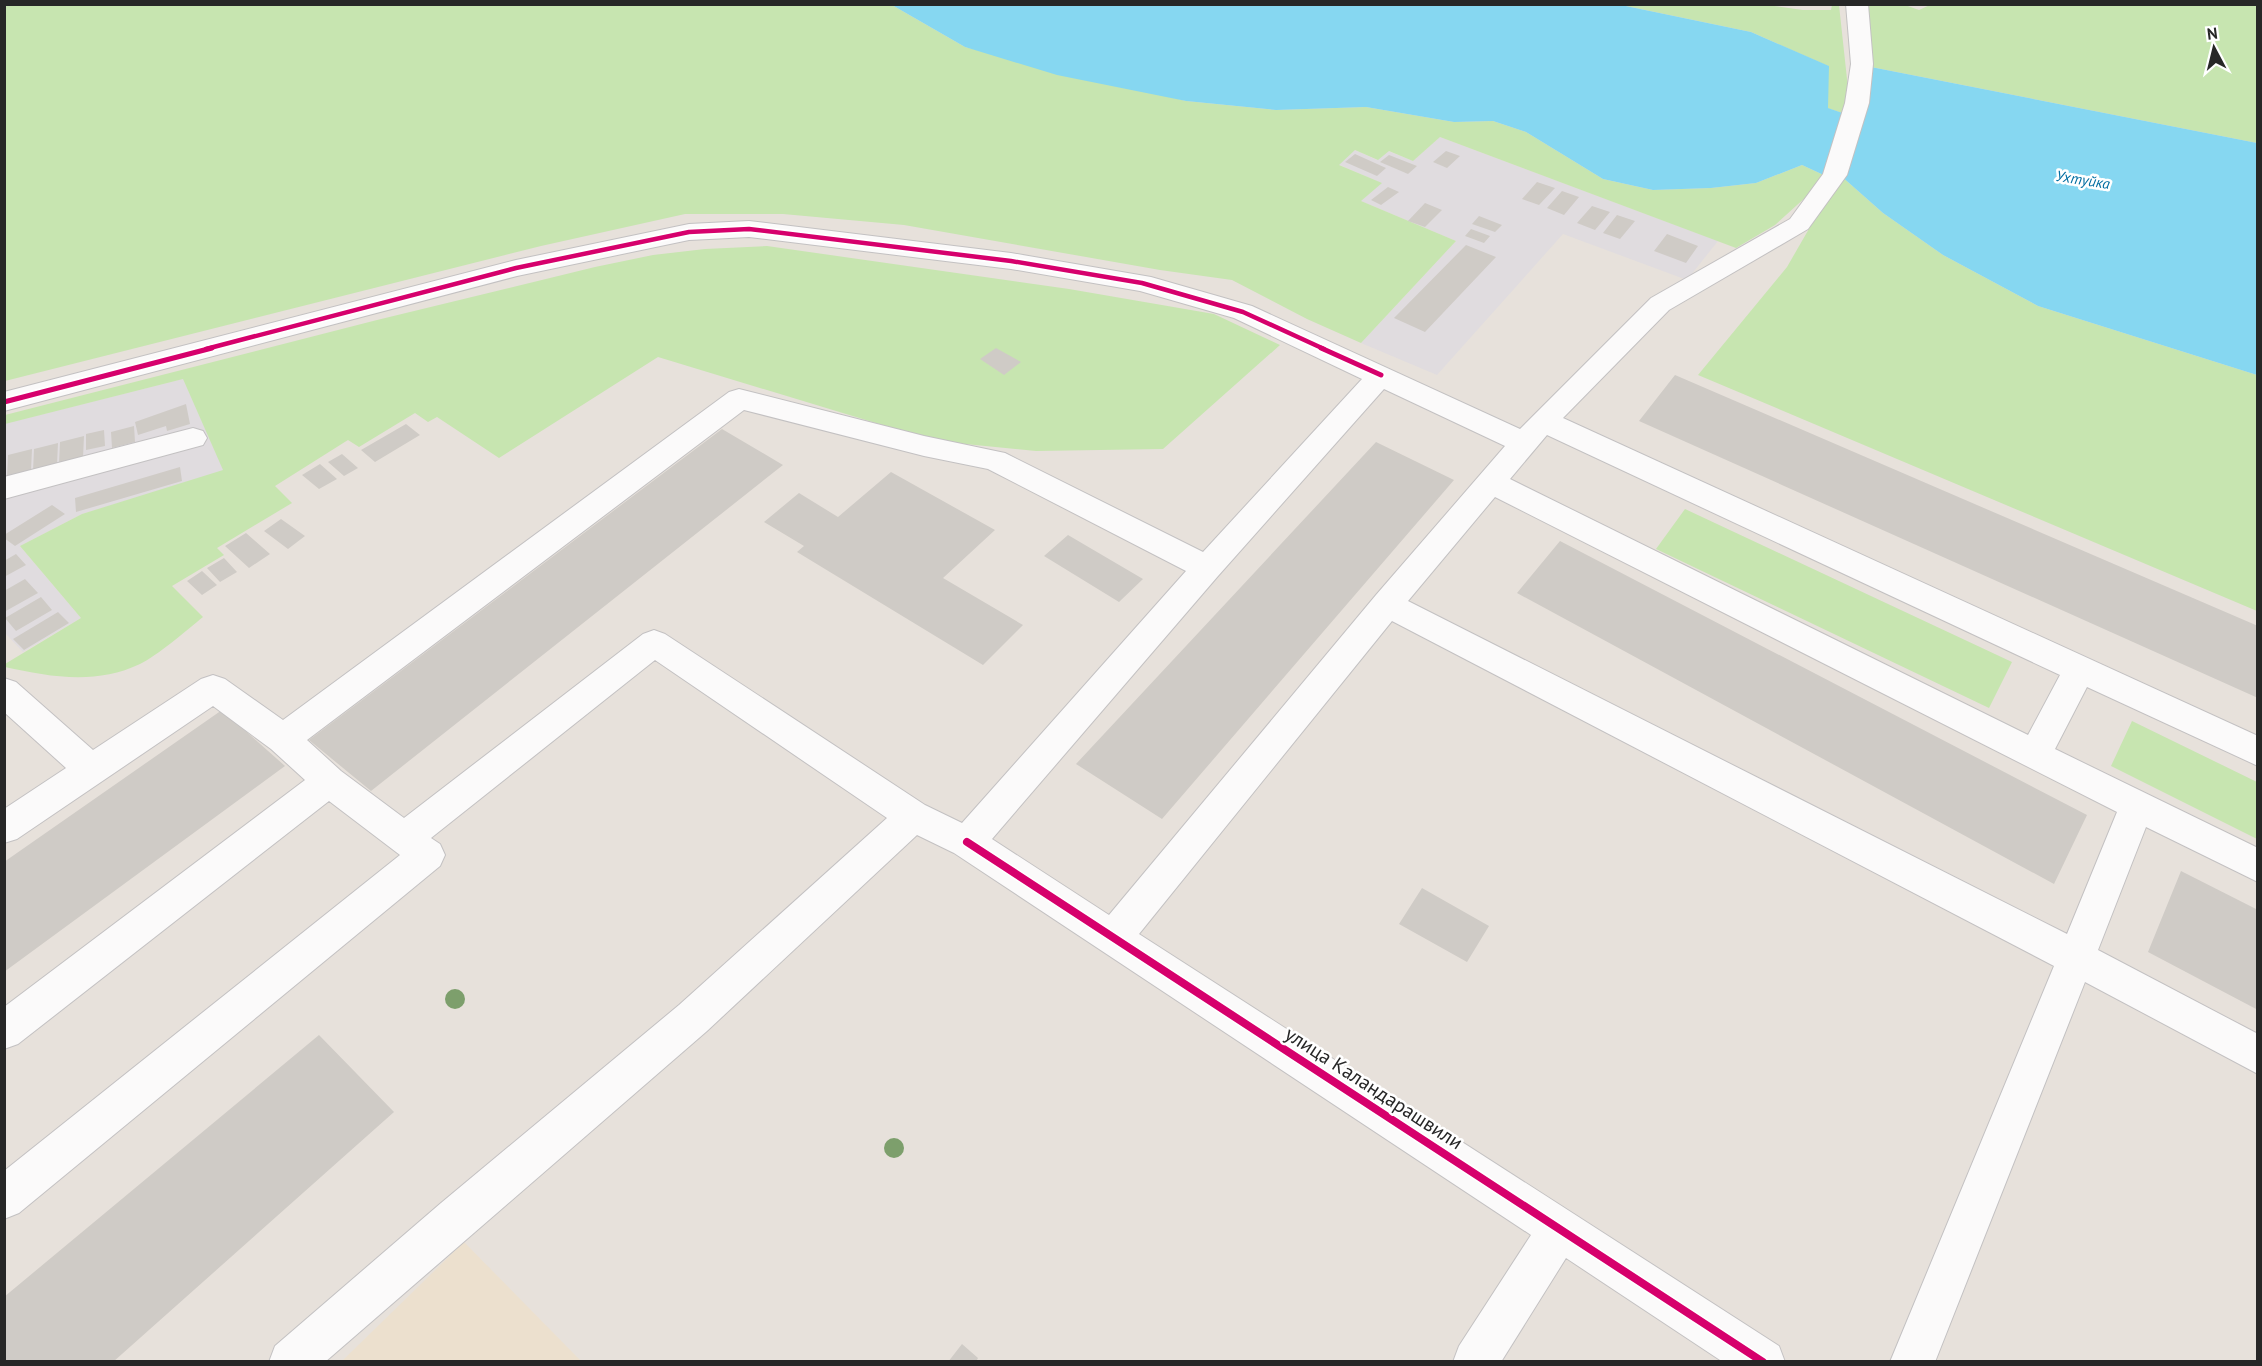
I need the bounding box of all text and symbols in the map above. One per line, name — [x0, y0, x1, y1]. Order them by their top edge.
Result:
north arrow — [2184, 18, 2244, 78]
text: N — [2206, 23, 2219, 44]
water label: Ухтуйка — [2055, 166, 2112, 193]
street label: улица Каландарашвили — [1280, 1021, 1468, 1155]

